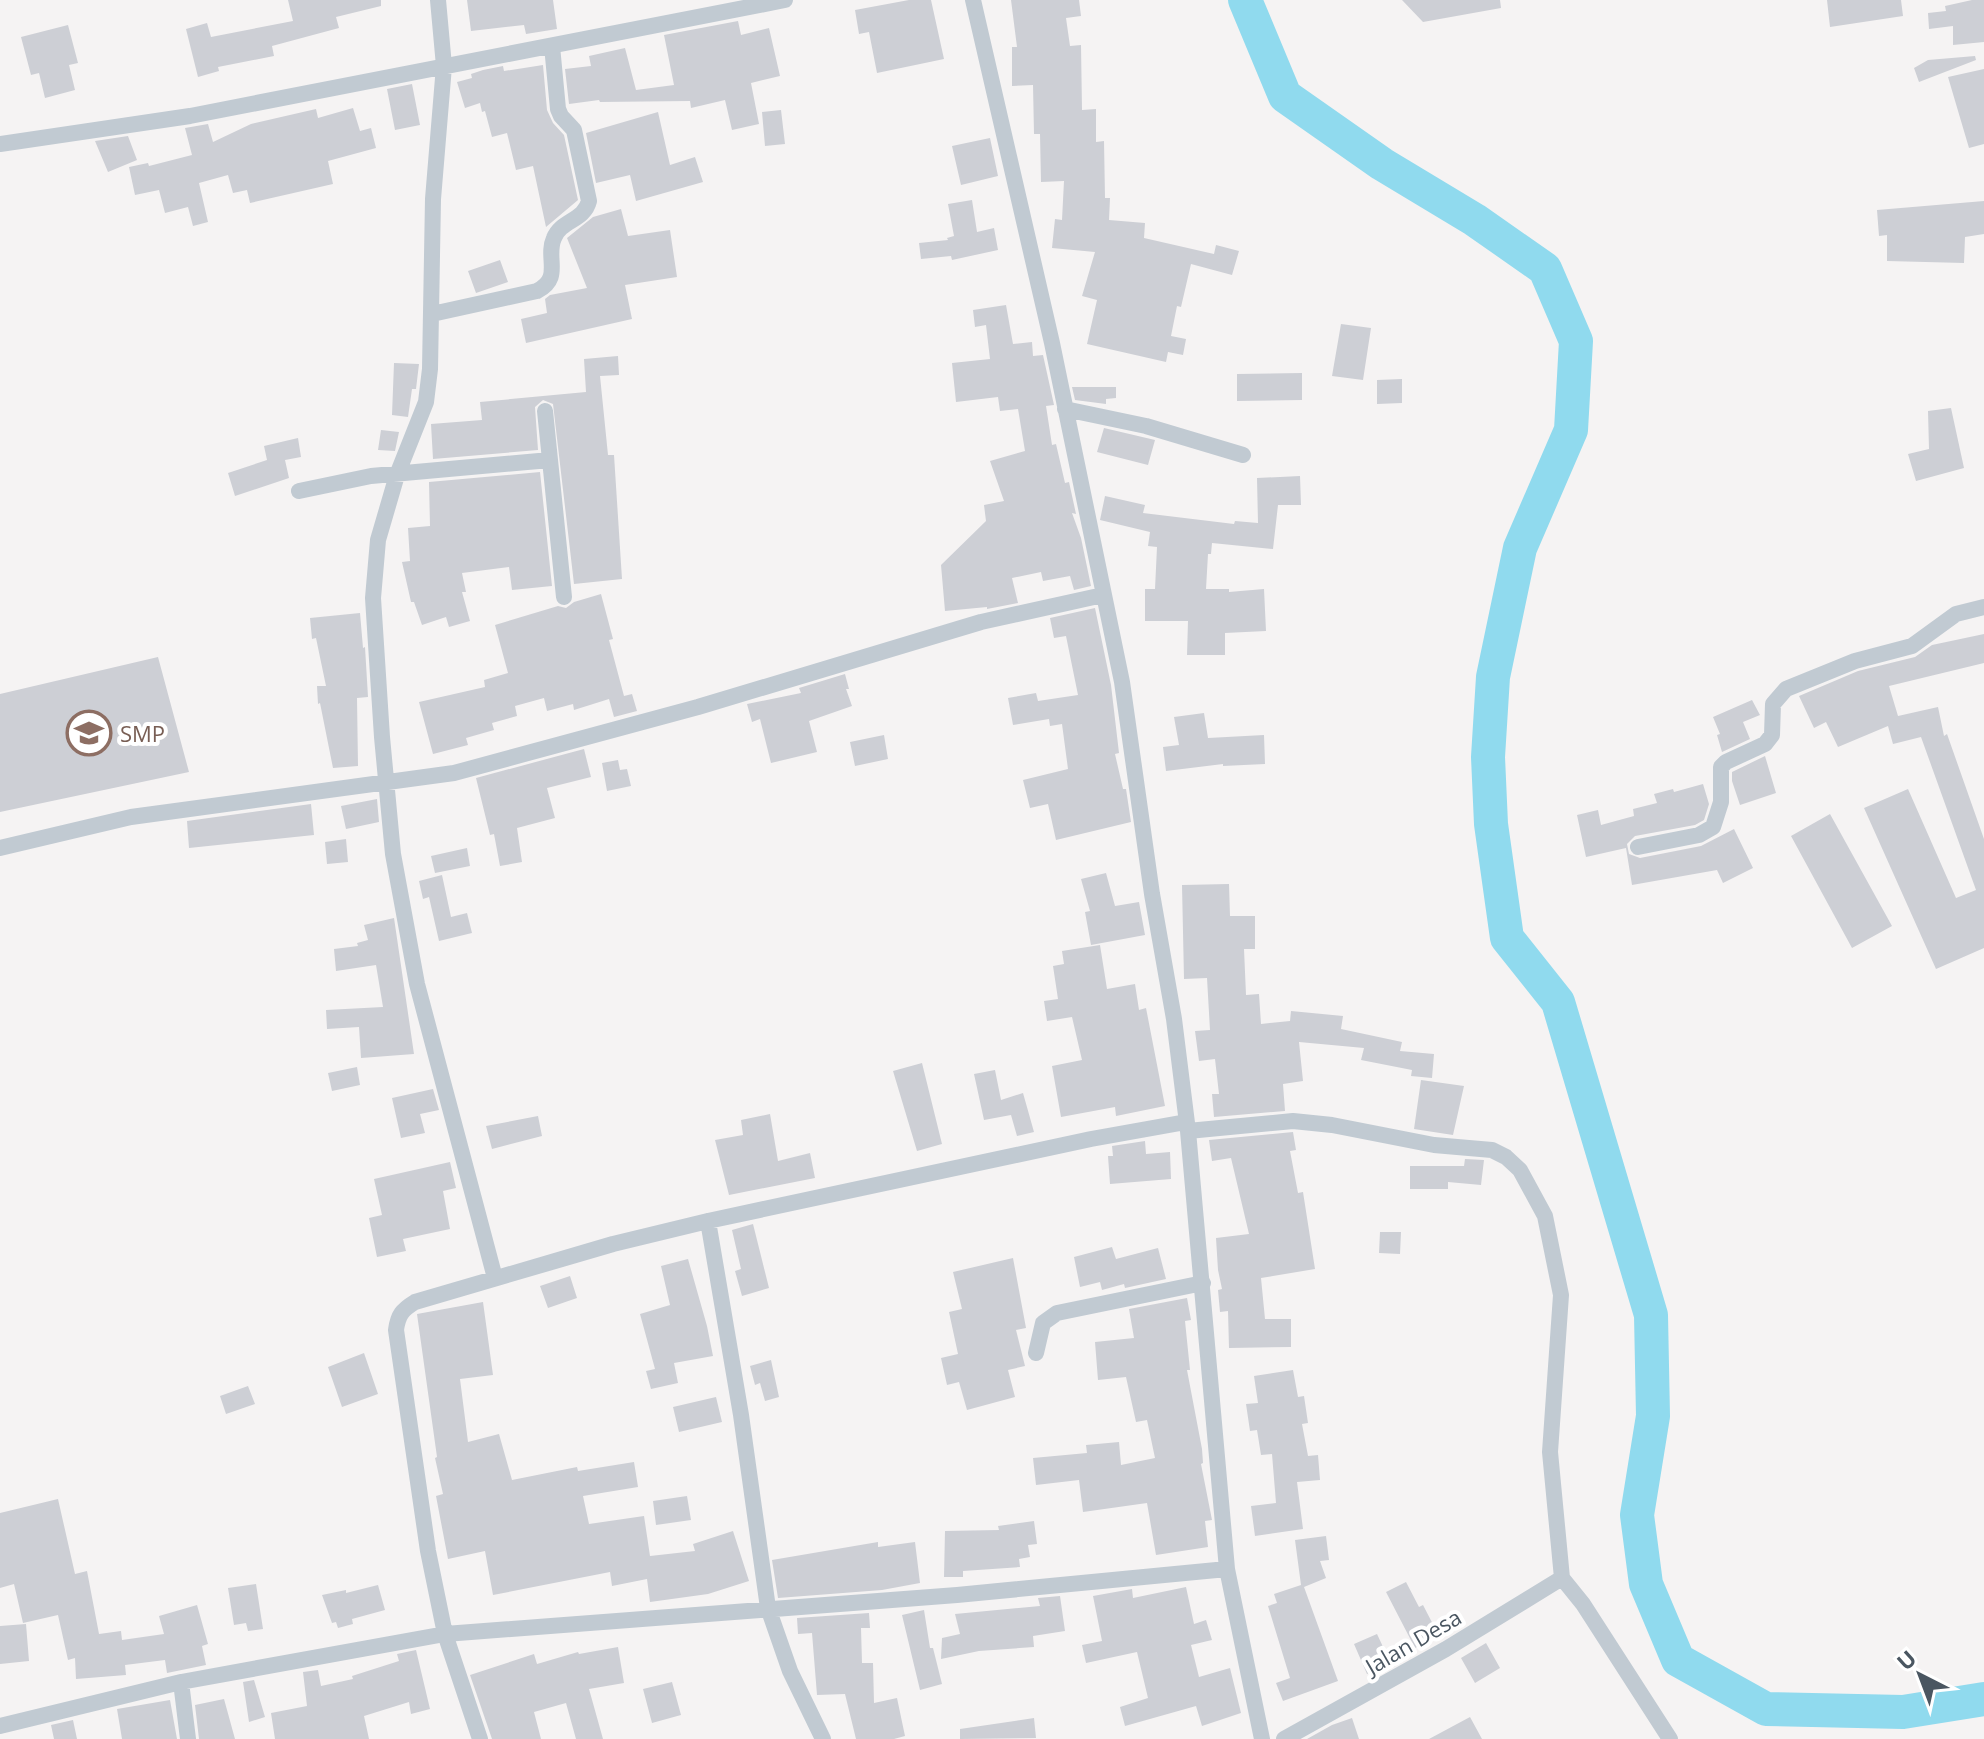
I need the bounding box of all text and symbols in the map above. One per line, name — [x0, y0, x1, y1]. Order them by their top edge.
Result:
school or university icon: SMP — [65, 709, 113, 757]
place label: SMP — [120, 718, 165, 748]
street label: Jalan Desa — [1358, 1601, 1466, 1682]
north arrow — [1880, 1635, 1960, 1715]
text: U — [1890, 1643, 1922, 1676]

